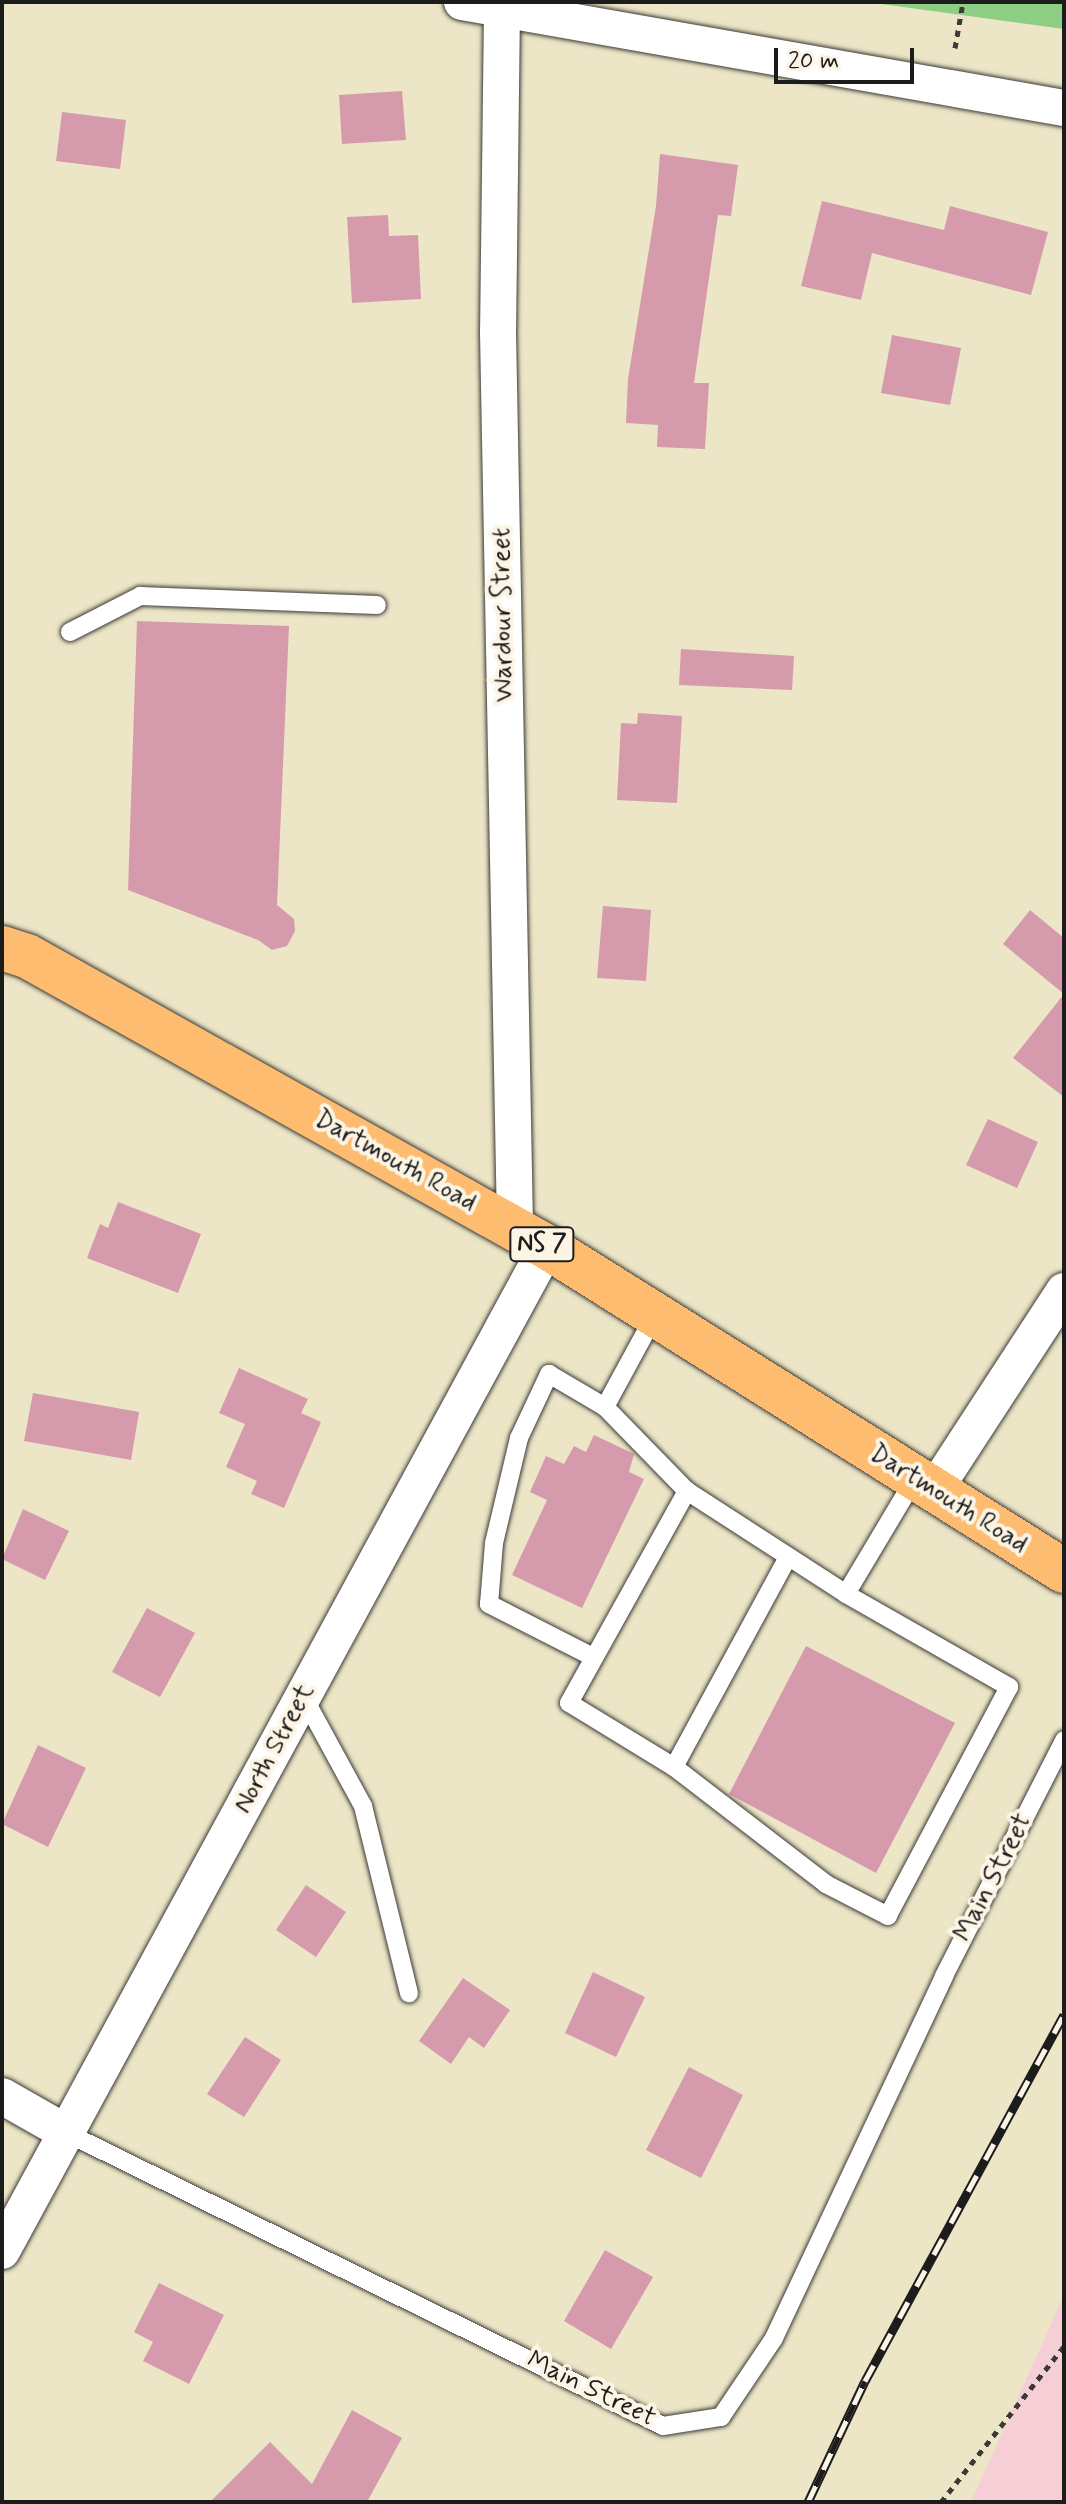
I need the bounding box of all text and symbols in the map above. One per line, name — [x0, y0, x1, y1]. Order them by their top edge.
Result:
scale bar — [778, 32, 918, 82]
text: 20 m — [788, 46, 839, 77]
street label: Wardour Street — [487, 525, 521, 705]
street label: Dartmouth Road — [308, 1105, 482, 1219]
road number: NS 7 — [508, 1224, 576, 1264]
street label: Dartmouth Road — [863, 1439, 1033, 1561]
street label: North Street — [228, 1679, 322, 1819]
street label: Main Street — [949, 1809, 1039, 1947]
street label: Main Street — [522, 2346, 660, 2434]

